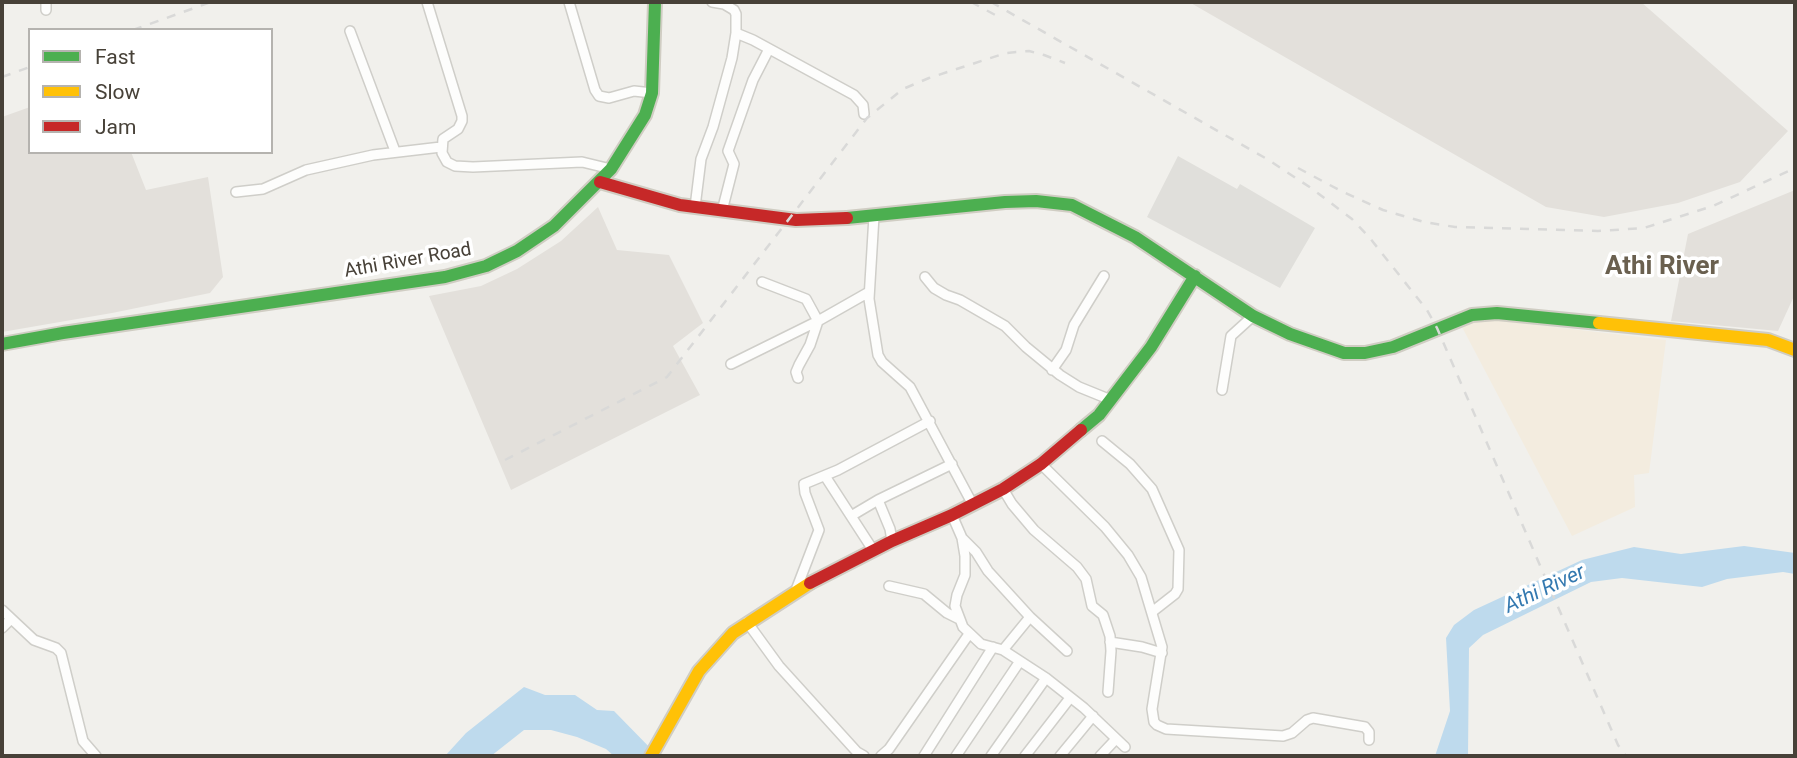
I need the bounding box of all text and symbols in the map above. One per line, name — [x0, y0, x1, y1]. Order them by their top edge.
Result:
legend — [28, 28, 273, 154]
text: Fast — [95, 45, 135, 69]
text: Slow — [95, 80, 140, 104]
text: Jam — [95, 115, 136, 139]
street label: Athi River Road — [343, 239, 473, 283]
district label: Athi River — [1605, 251, 1719, 283]
water label: Athi River — [1501, 560, 1589, 620]

